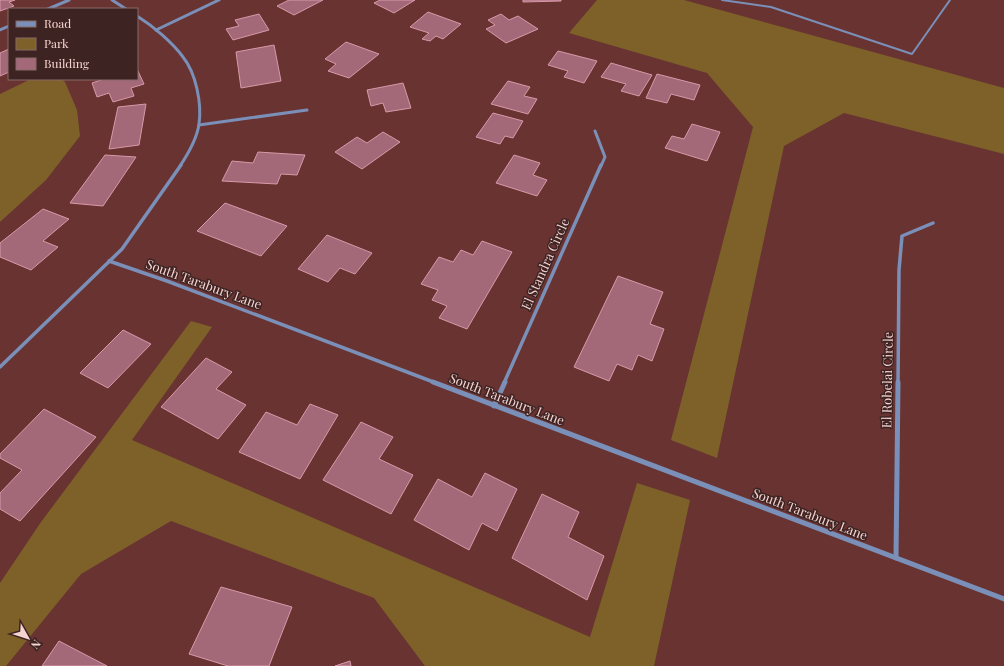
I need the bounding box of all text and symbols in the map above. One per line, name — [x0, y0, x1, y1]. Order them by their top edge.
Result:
legend — [8, 8, 138, 80]
text: Road — [44, 15, 71, 31]
text: Park — [44, 35, 69, 51]
text: Building — [44, 55, 90, 71]
street label: El Standra Circle — [517, 215, 572, 312]
street label: South Tarabury Lane — [144, 255, 265, 313]
street label: El Robelai Circle — [877, 331, 896, 428]
street label: South Tarabury Lane — [447, 369, 568, 428]
street label: South Tarabury Lane — [750, 484, 871, 543]
north arrow — [8, 618, 48, 658]
text: N — [28, 637, 44, 652]

